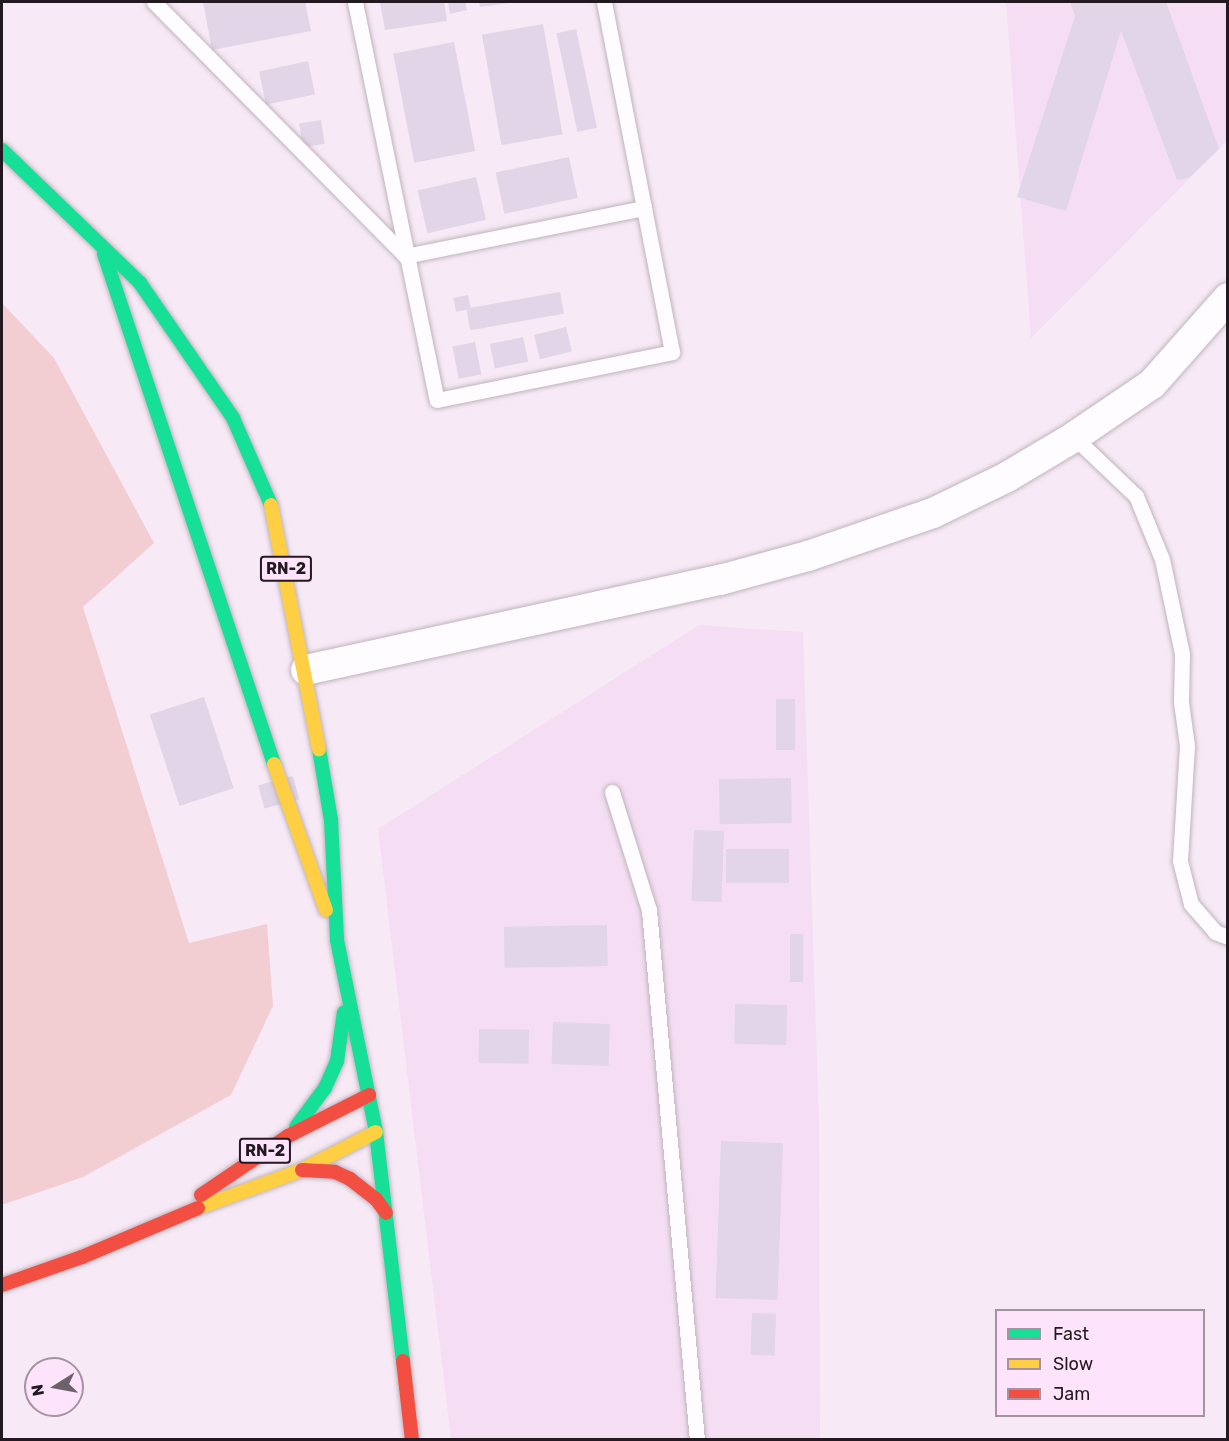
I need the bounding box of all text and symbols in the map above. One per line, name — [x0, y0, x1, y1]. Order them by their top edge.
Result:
road number: RN-2 — [259, 556, 313, 582]
road number: RN-2 — [238, 1138, 292, 1164]
legend — [995, 1309, 1205, 1417]
text: Fast — [1053, 1323, 1089, 1345]
text: Slow — [1053, 1353, 1093, 1375]
north arrow — [24, 1357, 84, 1417]
text: N — [27, 1383, 48, 1398]
text: Jam — [1053, 1383, 1090, 1405]

